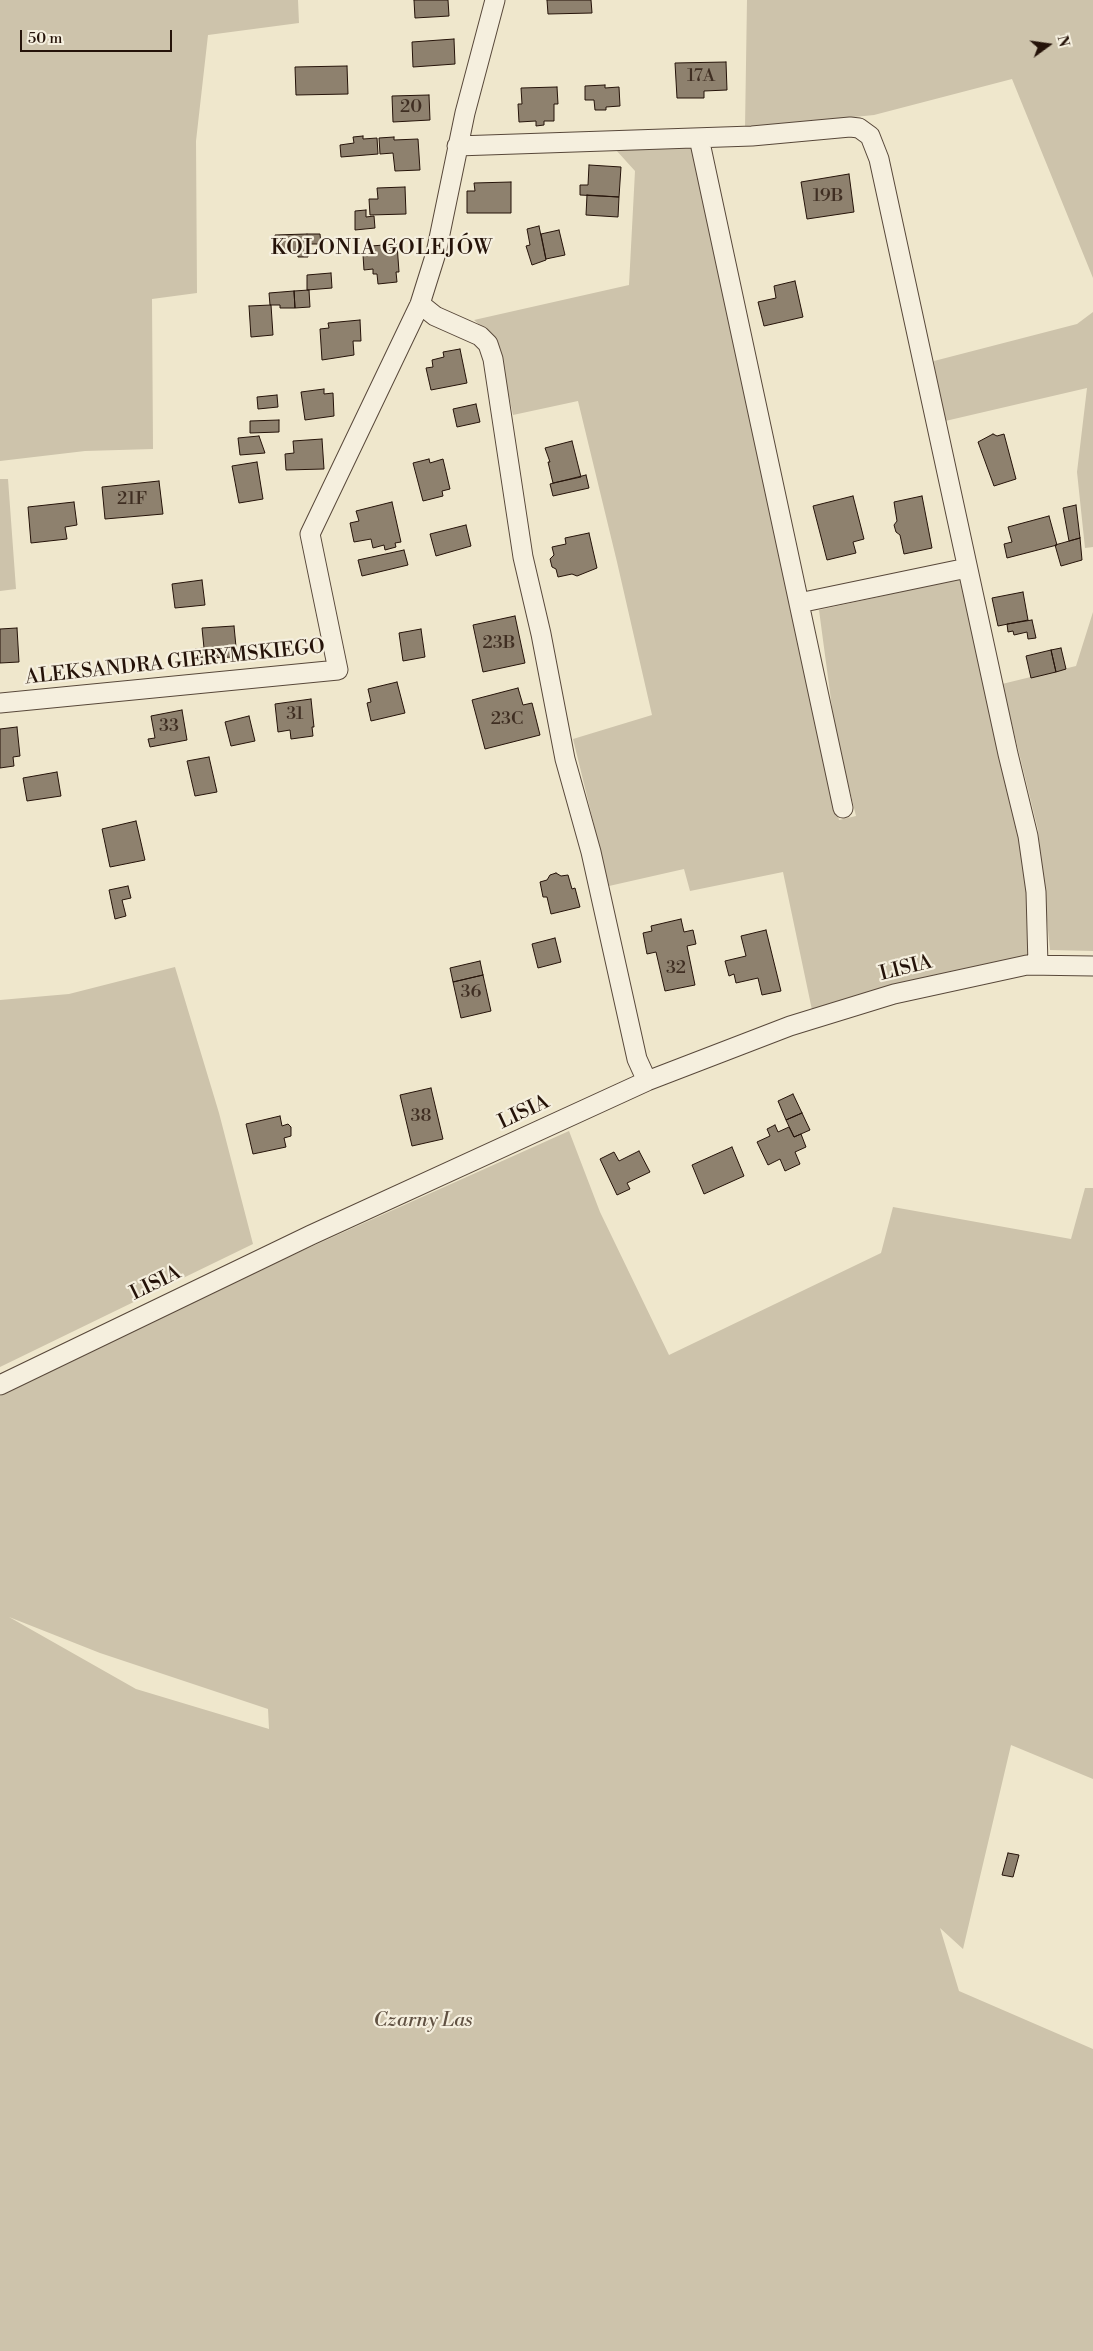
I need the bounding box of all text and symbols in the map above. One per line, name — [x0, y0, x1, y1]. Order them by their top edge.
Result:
scale bar — [22, 20, 175, 52]
north arrow — [1023, 20, 1073, 70]
text: 50 m — [28, 29, 62, 48]
text: N — [1052, 34, 1073, 49]
house number: 17A — [687, 66, 715, 88]
house number: 20 — [400, 97, 422, 119]
house number: 19B — [813, 186, 843, 208]
district label: KOLONIA GOLEJÓW — [269, 236, 495, 262]
house number: 21F — [117, 489, 147, 511]
house number: 23B — [483, 633, 515, 655]
street label: ALEKSANDRA GIERYMSKIEGO — [24, 635, 326, 691]
house number: 31 — [286, 704, 304, 726]
house number: 23C — [491, 709, 523, 731]
house number: 33 — [159, 716, 179, 738]
street label: LISIA — [877, 951, 935, 987]
house number: 32 — [666, 958, 686, 980]
house number: 36 — [461, 982, 481, 1004]
street label: LISIA — [495, 1091, 553, 1135]
house number: 38 — [411, 1106, 431, 1128]
street label: LISIA — [127, 1261, 185, 1307]
park label: Czarny Las — [373, 2009, 473, 2033]

